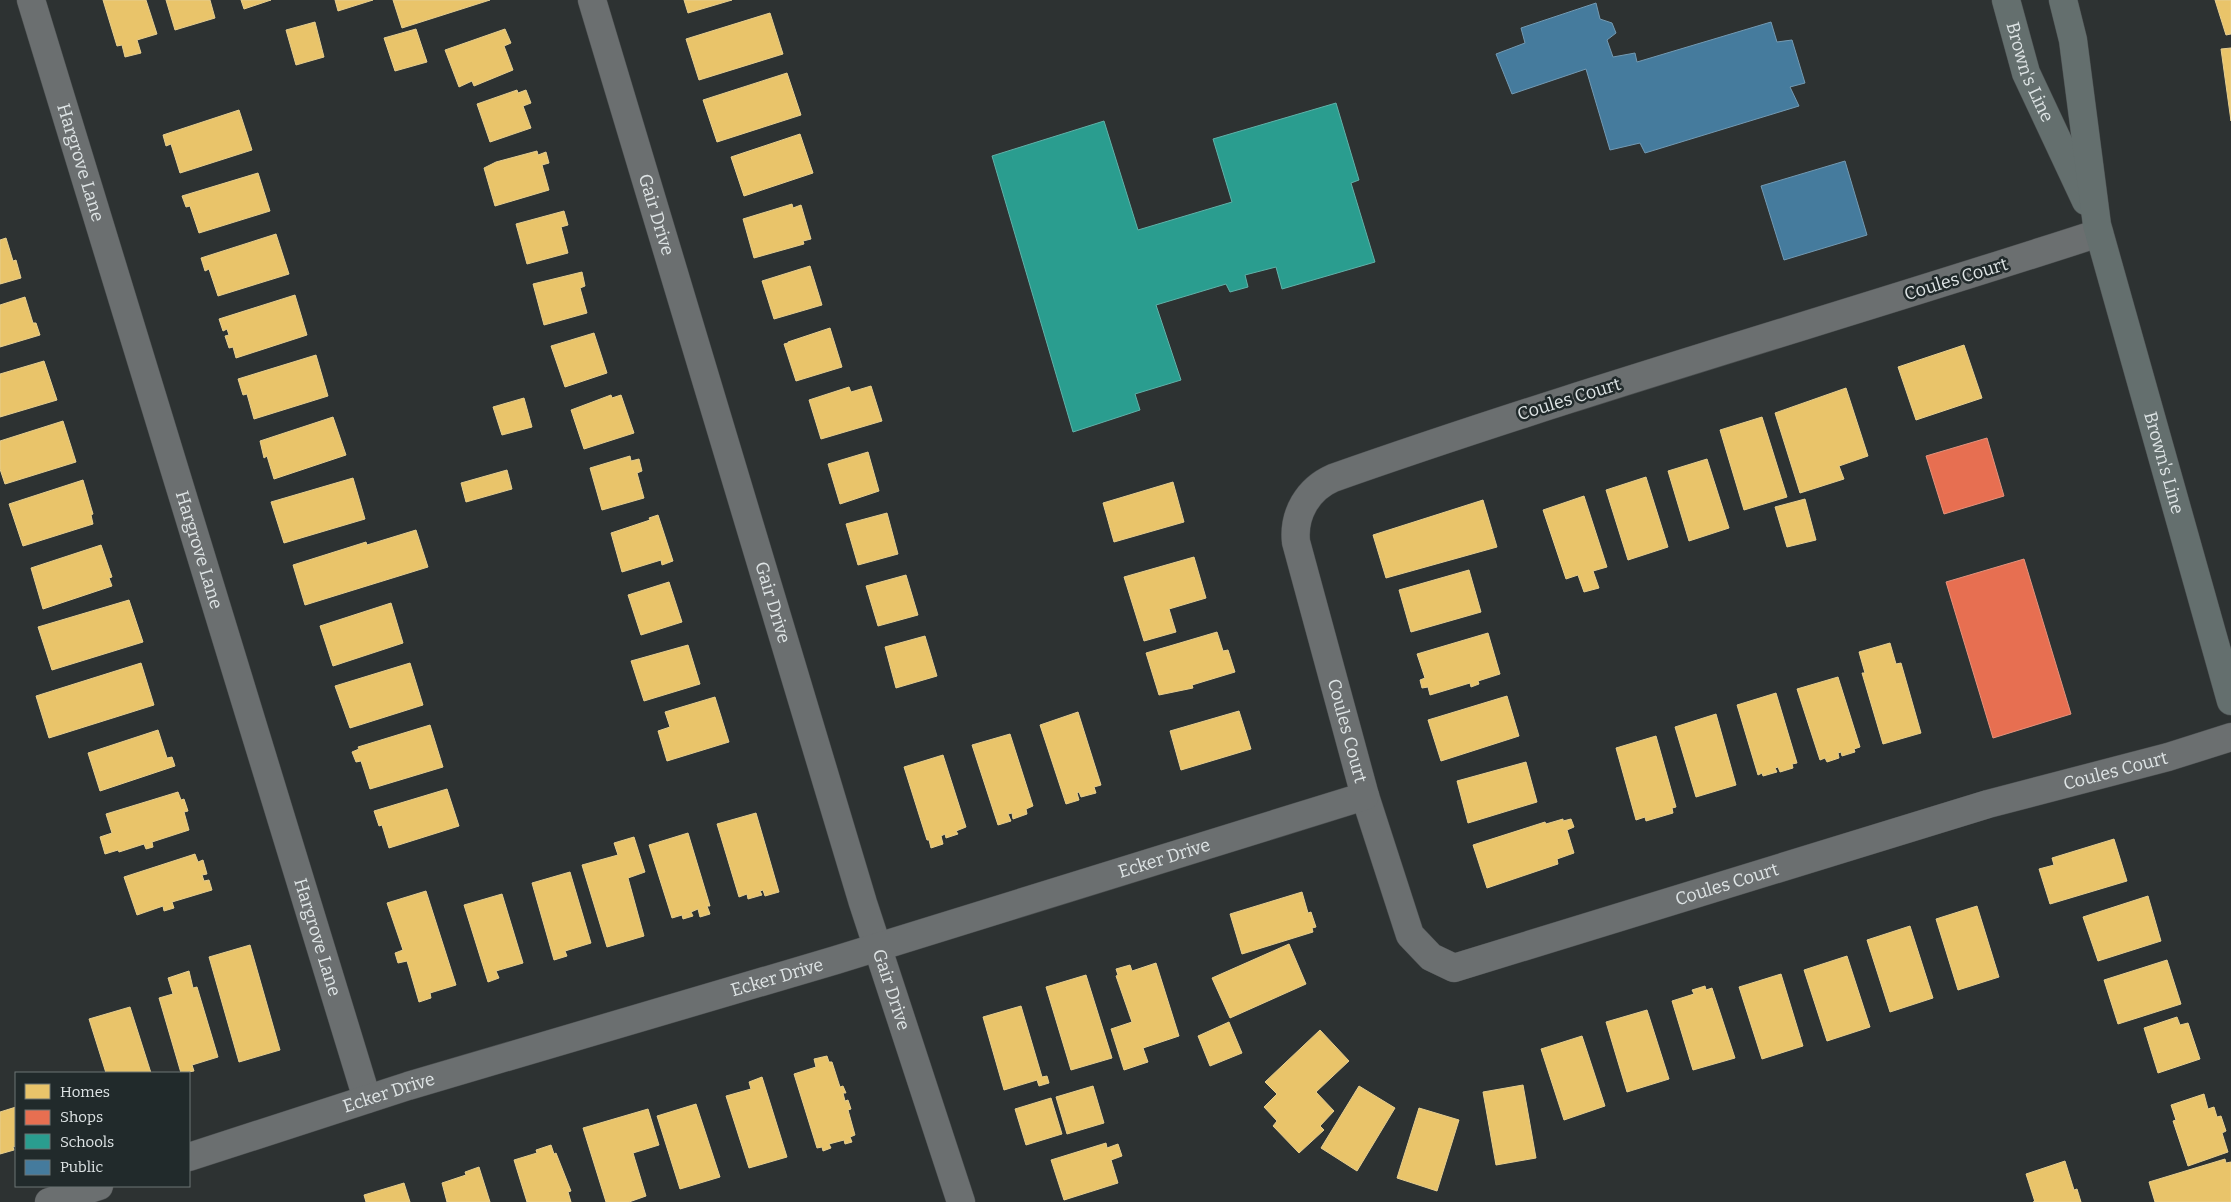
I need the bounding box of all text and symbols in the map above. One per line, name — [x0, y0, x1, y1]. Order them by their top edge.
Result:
street label: Brown's Line — [2002, 20, 2058, 126]
street label: Hargrove Lane — [52, 101, 109, 224]
street label: Gair Drive — [634, 171, 679, 258]
street label: Coules Court — [1902, 253, 2011, 305]
street label: Coules Court — [1515, 373, 1624, 425]
street label: Brown's Line — [2139, 409, 2189, 517]
street label: Hargrove Lane — [171, 488, 228, 612]
street label: Gair Drive — [750, 559, 795, 646]
street label: Coules Court — [1323, 676, 1372, 786]
street label: Coules Court — [2061, 746, 2171, 795]
street label: Ecker Drive — [1115, 834, 1213, 883]
street label: Coules Court — [1672, 858, 1782, 910]
street label: Hargrove Lane — [289, 875, 346, 999]
street label: Gair Drive — [868, 946, 915, 1033]
street label: Ecker Drive — [728, 953, 826, 1001]
street label: Ecker Drive — [340, 1068, 437, 1117]
legend — [15, 1072, 190, 1187]
text: Homes — [60, 1083, 110, 1101]
text: Shops — [60, 1108, 103, 1126]
text: Schools — [60, 1133, 114, 1151]
text: Public — [60, 1158, 104, 1176]

